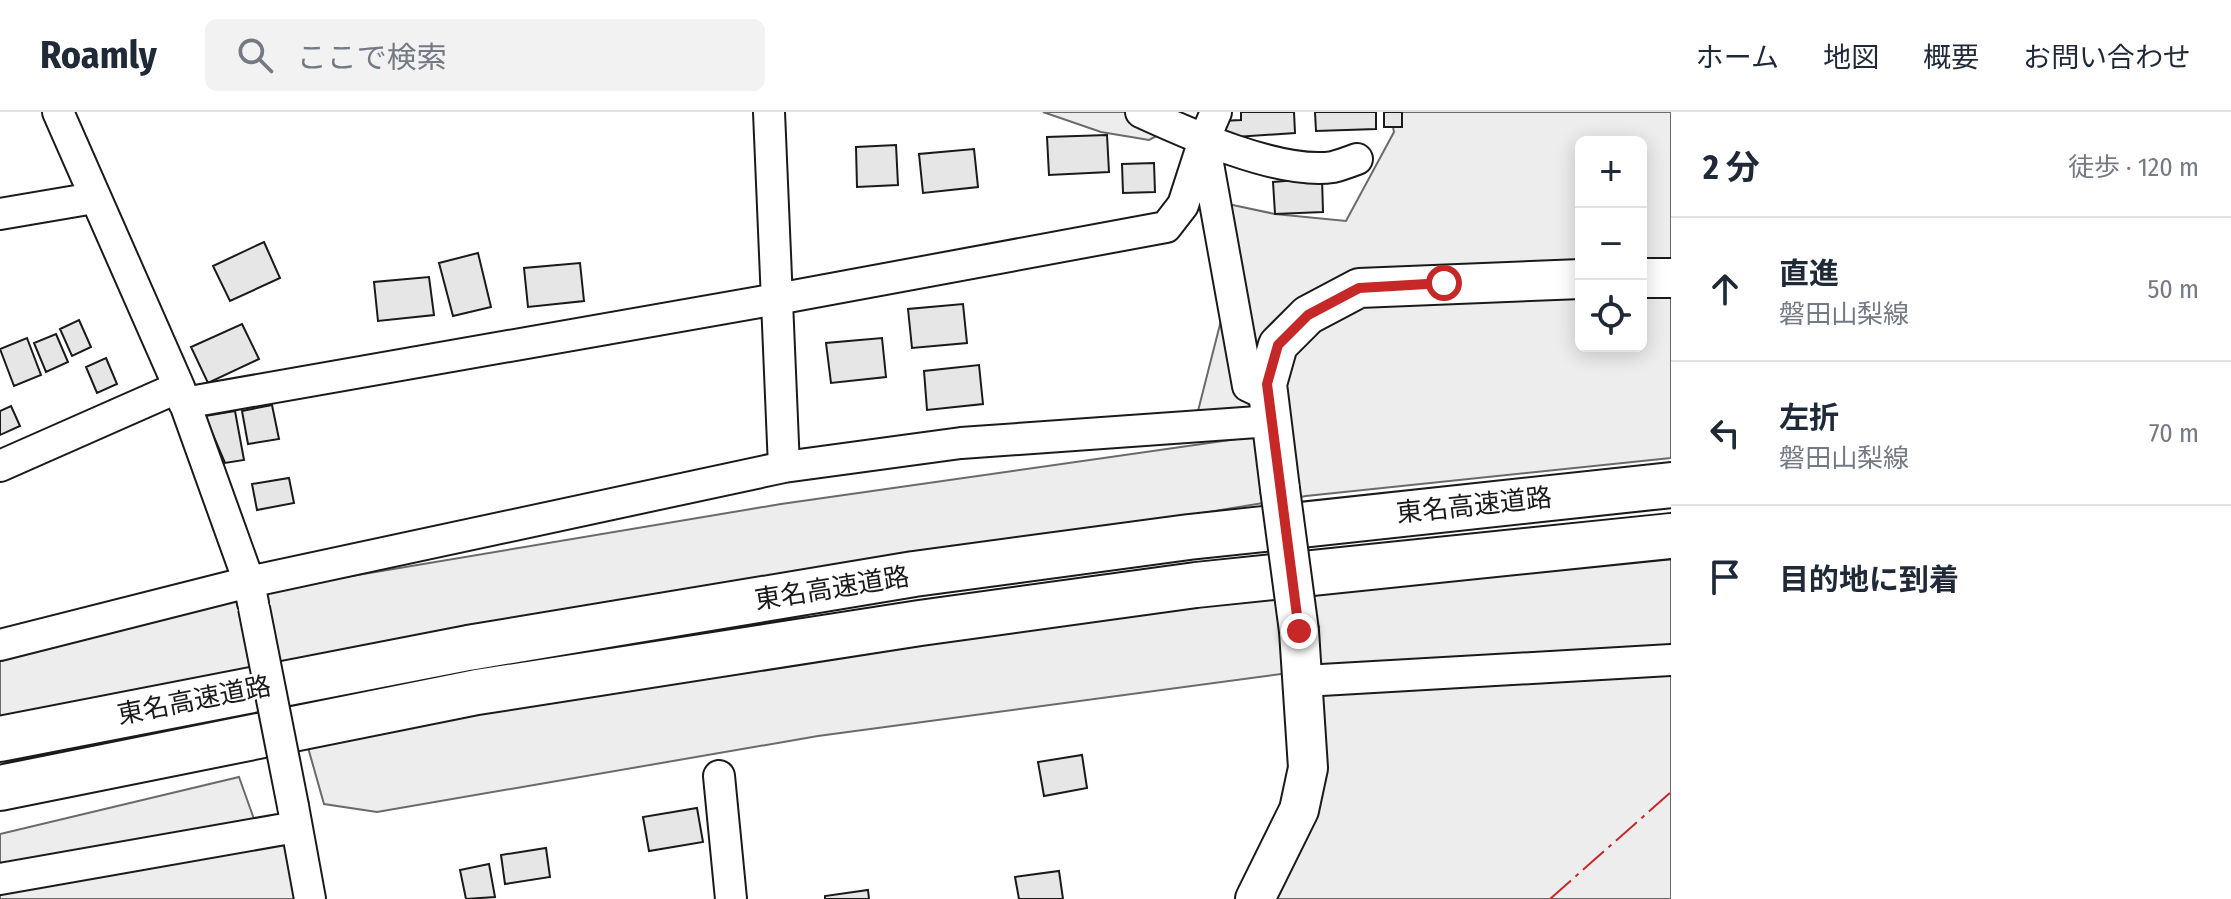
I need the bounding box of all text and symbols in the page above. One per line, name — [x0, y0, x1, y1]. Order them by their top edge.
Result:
search box — [205, 19, 765, 91]
text: Roamly — [40, 32, 157, 78]
icon: search — [233, 33, 277, 77]
text: ここで検索 — [297, 40, 447, 76]
text: ホーム — [1696, 41, 1779, 74]
text: 地図 — [1823, 41, 1879, 74]
text: 概要 — [1923, 41, 1979, 74]
text: お問い合わせ — [2023, 41, 2191, 74]
map controls — [1575, 136, 1647, 352]
button: + — [1575, 136, 1647, 208]
text: 2 分 — [1703, 147, 1760, 188]
text: 徒歩 · 120 m — [2068, 152, 2199, 183]
button: − — [1575, 208, 1647, 280]
text: 直進 — [1779, 256, 1839, 292]
route start — [1426, 265, 1462, 301]
icon: ahead — [1703, 267, 1747, 311]
text: 50 m — [2147, 274, 2199, 305]
button: locate — [1575, 280, 1647, 352]
text: 磐田山梨線 — [1779, 299, 1909, 330]
text: 左折 — [1779, 400, 1839, 436]
icon: left — [1703, 411, 1747, 455]
text: 70 m — [2149, 418, 2199, 449]
text: 磐田山梨線 — [1779, 443, 1909, 474]
street label: 東名高速道路 — [1395, 482, 1553, 529]
icon: arrive — [1703, 555, 1747, 599]
street label: 東名高速道路 — [753, 561, 912, 616]
text: 目的地に到着 — [1779, 562, 1959, 598]
route end — [1281, 613, 1317, 649]
street label: 東名高速道路 — [115, 670, 274, 731]

